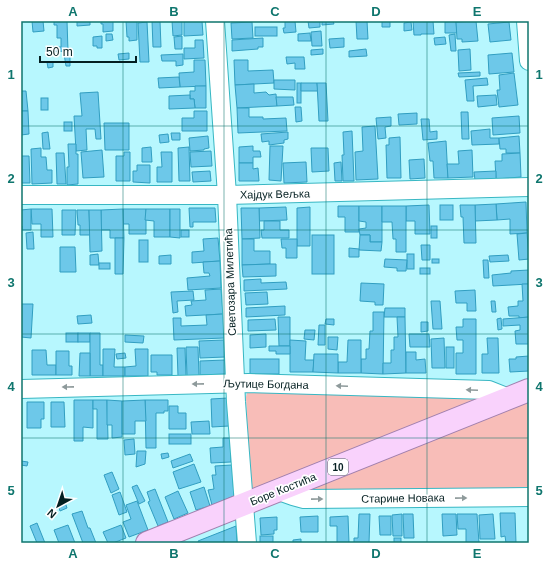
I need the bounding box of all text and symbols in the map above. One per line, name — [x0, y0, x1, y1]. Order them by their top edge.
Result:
text: A — [68, 4, 78, 19]
text: B — [169, 4, 179, 19]
text: C — [270, 4, 280, 19]
text: D — [371, 4, 381, 19]
text: E — [473, 4, 482, 19]
scale bar — [40, 38, 136, 64]
text: 50 m — [46, 45, 73, 59]
text: 1 — [7, 67, 15, 82]
text: 1 — [535, 67, 543, 82]
text: 2 — [7, 171, 15, 186]
text: 2 — [535, 171, 543, 186]
street label: Хајдук Вељка — [240, 187, 311, 201]
street label: Светозара Милетића — [222, 227, 238, 336]
text: 3 — [7, 275, 15, 290]
text: 3 — [535, 275, 543, 290]
street label: Љутице Богдана — [223, 377, 310, 391]
text: 4 — [7, 379, 15, 394]
text: 4 — [535, 379, 543, 394]
one-way arrow — [191, 381, 204, 387]
one-way arrow — [336, 382, 348, 389]
one-way arrow — [62, 384, 74, 391]
one-way arrow — [465, 387, 478, 393]
road number: 10 — [328, 459, 348, 475]
street label: Боре Костића — [248, 470, 319, 508]
text: 5 — [7, 483, 15, 498]
text: 5 — [535, 483, 543, 498]
north arrow — [38, 486, 78, 526]
street label: Старине Новака — [361, 491, 446, 505]
one-way arrow — [455, 495, 468, 501]
one-way arrow — [311, 496, 324, 502]
text: N — [45, 506, 58, 521]
text: A — [68, 546, 78, 561]
text: B — [169, 546, 179, 561]
text: C — [270, 546, 280, 561]
text: D — [371, 546, 381, 561]
text: E — [473, 546, 482, 561]

